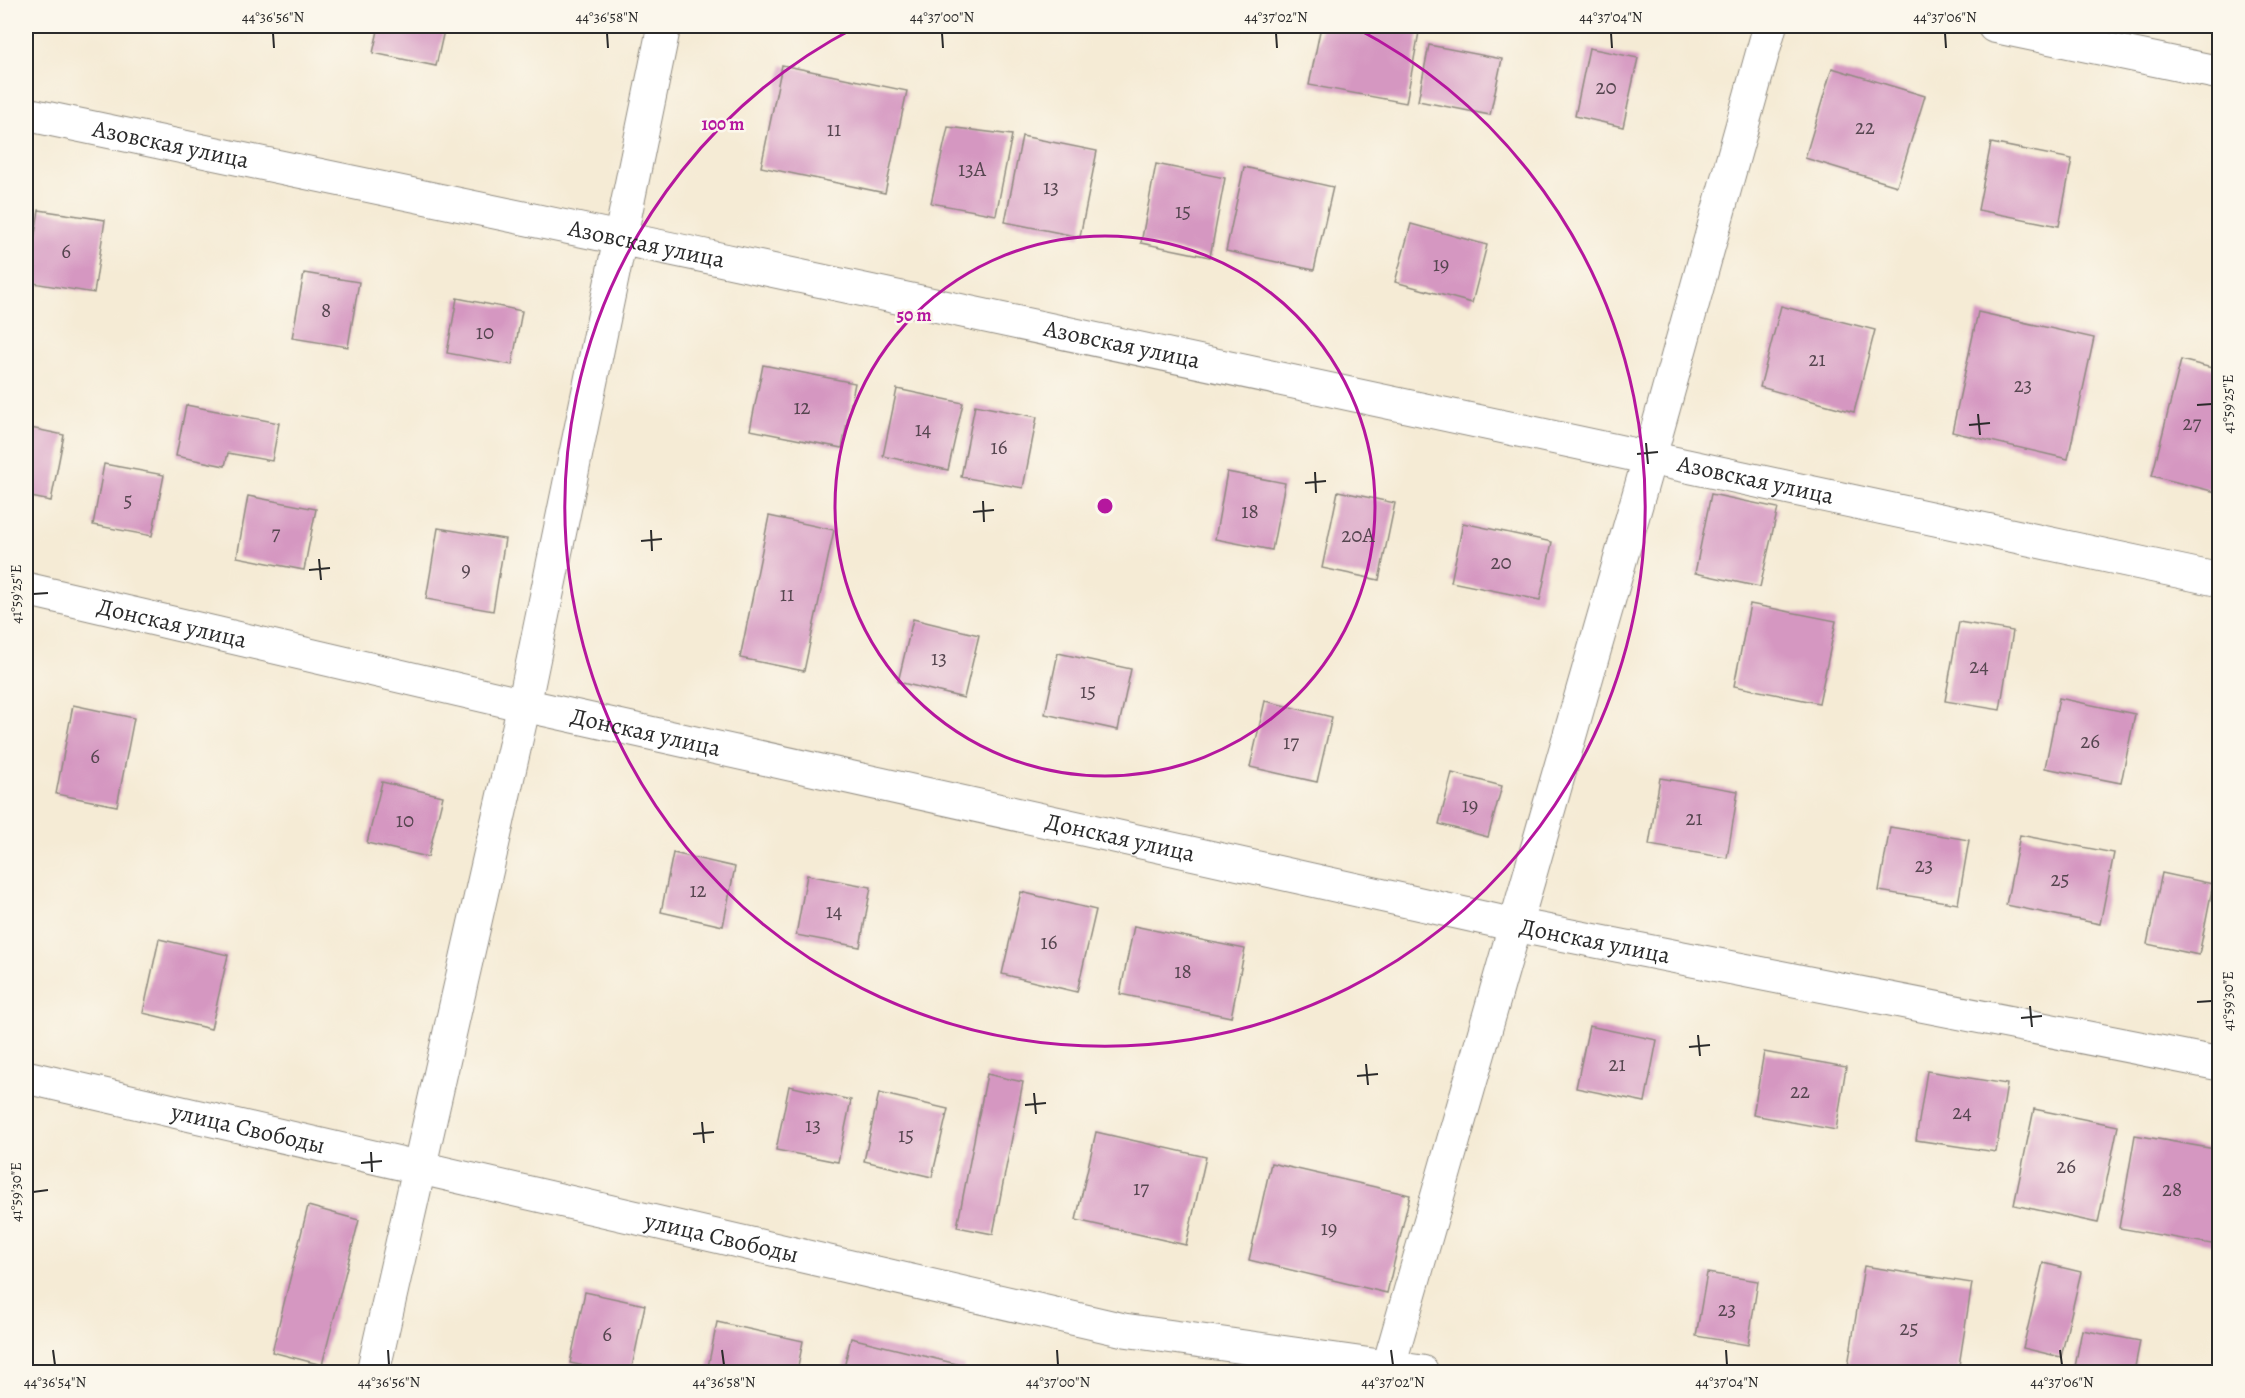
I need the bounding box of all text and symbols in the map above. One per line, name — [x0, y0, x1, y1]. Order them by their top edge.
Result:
text: 44°36'56"N — [242, 7, 304, 27]
text: 44°36'58"N — [576, 7, 639, 27]
text: 44°37'00"N — [910, 7, 974, 27]
text: 44°37'02"N — [1244, 7, 1308, 27]
text: 44°37'04"N — [1579, 7, 1643, 27]
text: 44°37'06"N — [1913, 7, 1977, 27]
house number: 20 — [1595, 73, 1617, 101]
street label: Азовская улица — [89, 112, 252, 176]
text: 100 m — [702, 112, 744, 136]
house number: 22 — [1855, 113, 1875, 141]
house number: 11 — [827, 115, 841, 143]
house number: 13А — [958, 155, 987, 183]
house number: 13 — [1043, 173, 1059, 201]
house number: 15 — [1175, 197, 1191, 225]
street label: Азовская улица — [565, 211, 728, 276]
house number: 6 — [61, 237, 71, 265]
house number: 19 — [1433, 250, 1449, 278]
house number: 8 — [321, 296, 331, 324]
text: 50 m — [897, 303, 931, 327]
street label: Азовская улица — [1040, 312, 1203, 376]
house number: 10 — [476, 318, 494, 346]
house number: 21 — [1808, 345, 1826, 373]
house number: 23 — [2014, 371, 2032, 399]
text: 41°59'25"E — [2218, 374, 2238, 434]
house number: 12 — [793, 393, 811, 421]
house number: 27 — [2183, 409, 2202, 437]
house number: 14 — [915, 415, 931, 443]
house number: 16 — [991, 433, 1008, 461]
street label: Азовская улица — [1674, 447, 1837, 512]
house number: 5 — [123, 486, 133, 514]
centre of rings — [1095, 496, 1115, 516]
house number: 18 — [1241, 497, 1259, 525]
house number: 7 — [272, 519, 281, 547]
house number: 20А — [1341, 521, 1375, 549]
house number: 20 — [1490, 548, 1512, 576]
house number: 9 — [461, 555, 471, 583]
text: 41°59'25"E — [6, 564, 26, 624]
house number: 11 — [780, 580, 794, 608]
street label: Донская улица — [94, 590, 250, 656]
house number: 13 — [931, 644, 947, 672]
house number: 24 — [1969, 652, 1989, 680]
house number: 15 — [1080, 677, 1096, 705]
street label: Донская улица — [568, 700, 724, 764]
house number: 26 — [2080, 727, 2100, 755]
house number: 17 — [1283, 728, 1299, 756]
house number: 6 — [90, 742, 100, 770]
house number: 19 — [1462, 791, 1478, 819]
house number: 21 — [1685, 804, 1703, 832]
street label: Донская улица — [1042, 805, 1198, 870]
house number: 10 — [396, 806, 414, 834]
house number: 23 — [1915, 851, 1933, 879]
house number: 25 — [2050, 865, 2070, 893]
house number: 12 — [689, 876, 707, 904]
house number: 14 — [826, 897, 842, 925]
street label: Донская улица — [1517, 910, 1673, 971]
house number: 16 — [1041, 928, 1058, 956]
house number: 18 — [1174, 957, 1192, 985]
text: 41°59'30"E — [2218, 971, 2238, 1031]
house number: 21 — [1608, 1050, 1626, 1078]
house number: 22 — [1790, 1077, 1810, 1105]
street label: улица Свободы — [167, 1095, 328, 1161]
house number: 24 — [1952, 1098, 1972, 1126]
house number: 13 — [805, 1111, 821, 1139]
house number: 15 — [898, 1121, 914, 1149]
house number: 26 — [2056, 1152, 2076, 1180]
text: 41°59'30"E — [6, 1162, 26, 1222]
house number: 17 — [1133, 1174, 1149, 1202]
house number: 28 — [2162, 1175, 2182, 1203]
street label: улица Свободы — [641, 1204, 802, 1271]
house number: 19 — [1321, 1214, 1337, 1242]
house number: 23 — [1718, 1295, 1736, 1323]
house number: 25 — [1899, 1314, 1919, 1342]
house number: 6 — [602, 1320, 612, 1348]
text: 44°36'54"N — [24, 1372, 86, 1392]
text: 44°36'56"N — [358, 1372, 420, 1392]
text: 44°36'58"N — [693, 1372, 756, 1392]
text: 44°37'00"N — [1026, 1372, 1090, 1392]
text: 44°37'02"N — [1361, 1372, 1425, 1392]
text: 44°37'04"N — [1695, 1372, 1759, 1392]
text: 44°37'06"N — [2030, 1372, 2094, 1392]

